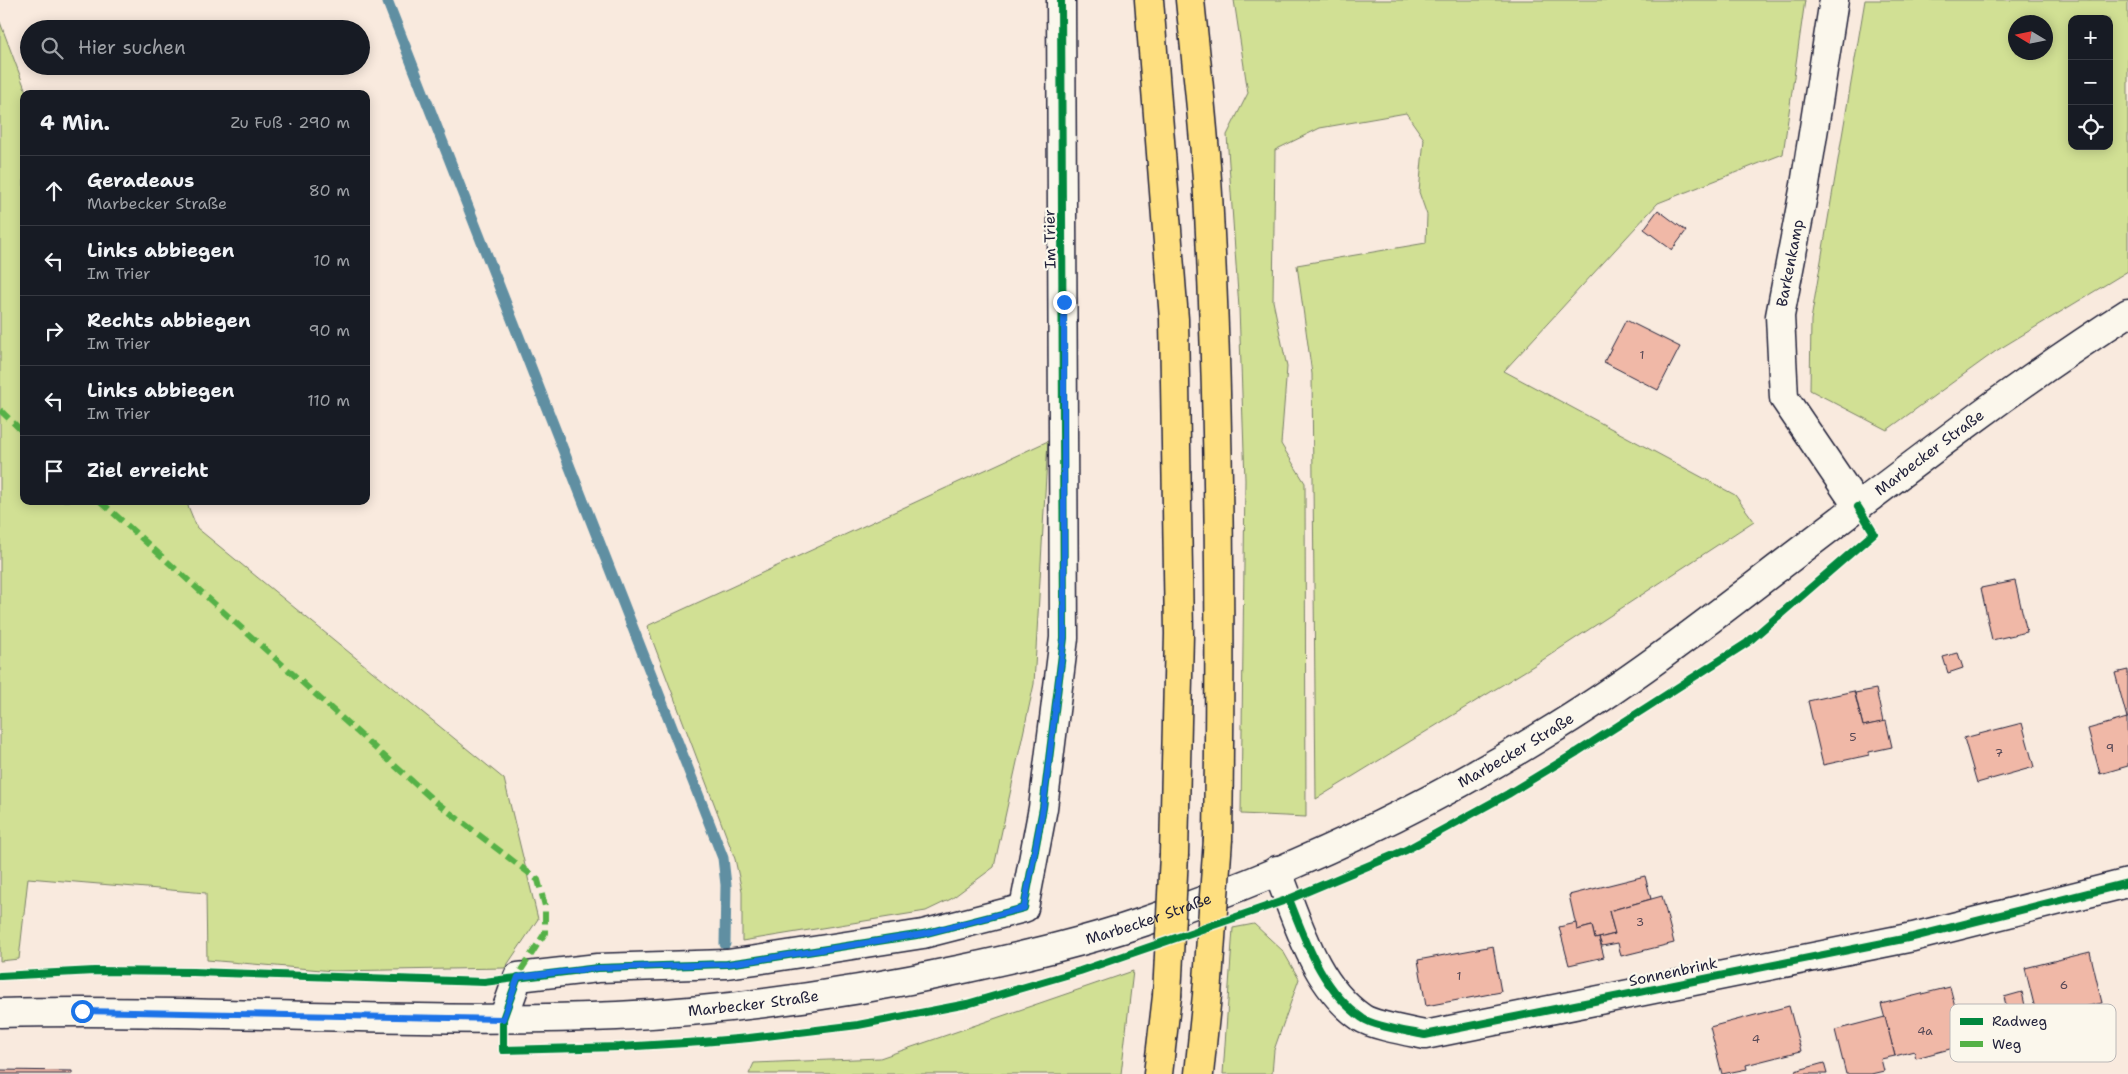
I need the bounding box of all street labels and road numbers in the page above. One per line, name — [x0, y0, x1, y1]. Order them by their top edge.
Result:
street label: Im Trier — [1039, 209, 1061, 269]
street label: Barkenkamp — [1772, 218, 1808, 308]
street label: Marbecker Straße — [1871, 405, 1988, 500]
street label: Marbecker Straße — [1454, 708, 1578, 792]
street label: Marbecker Straße — [1083, 888, 1214, 949]
street label: Sonnenbrink — [1627, 953, 1719, 991]
street label: Marbecker Straße — [687, 986, 820, 1021]

